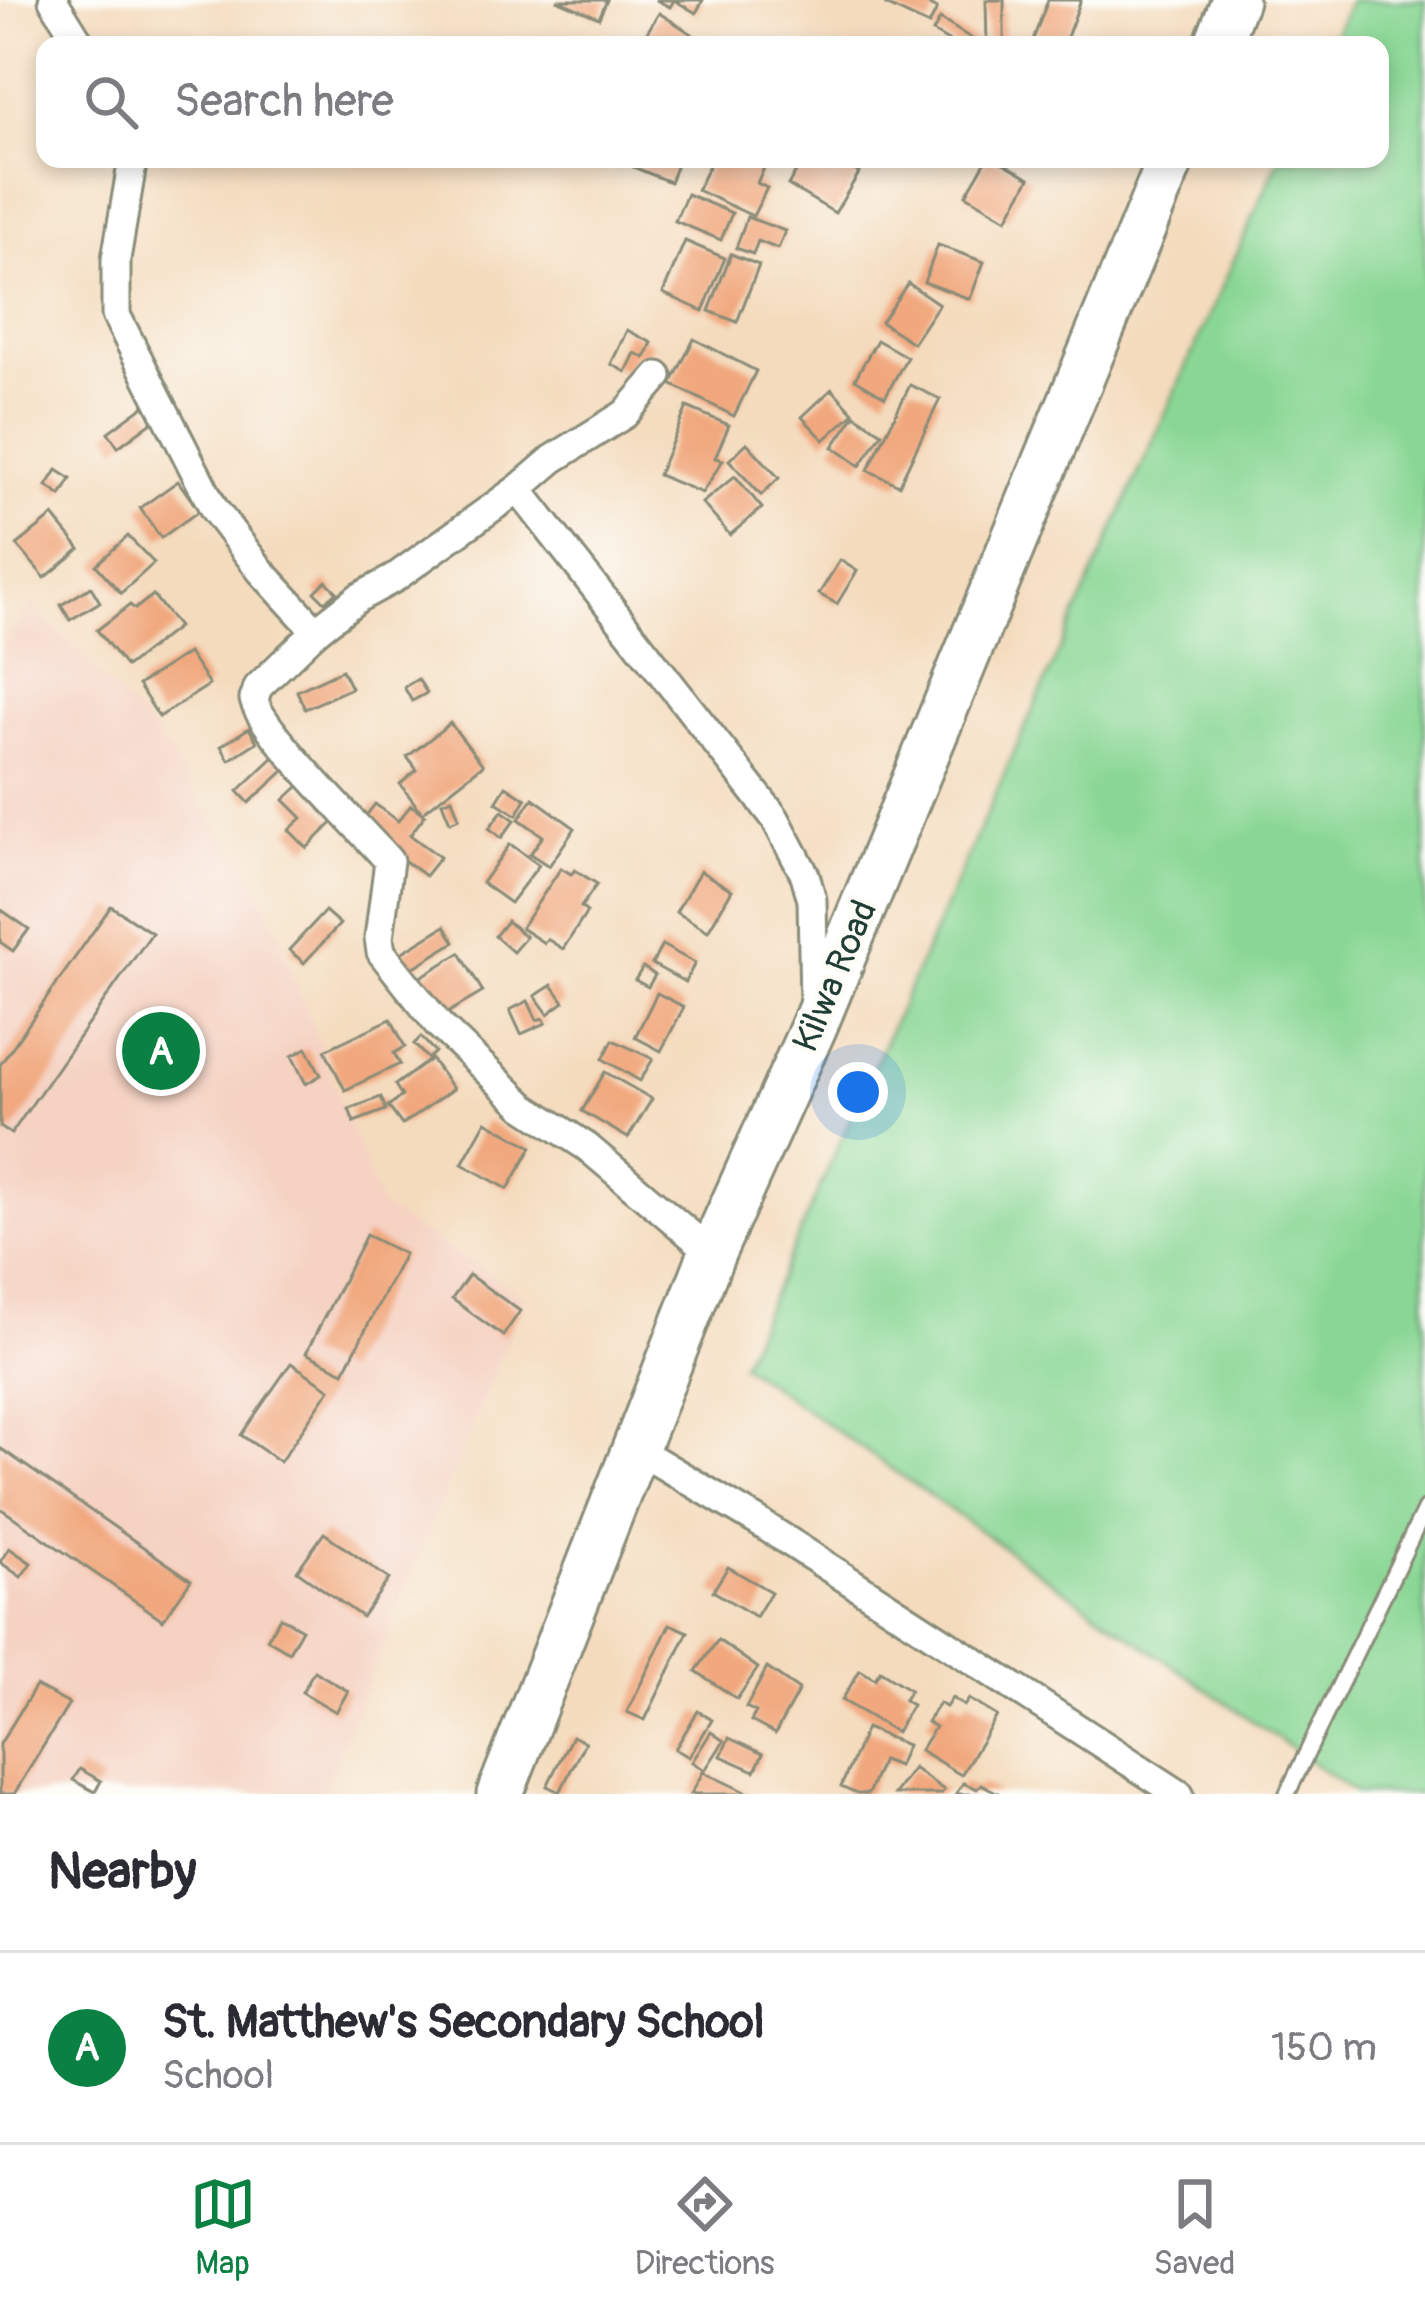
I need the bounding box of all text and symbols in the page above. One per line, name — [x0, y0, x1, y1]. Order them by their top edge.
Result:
search box — [36, 36, 1389, 168]
icon: search — [78, 69, 144, 135]
text: Search here — [174, 74, 394, 130]
street label: Kilwa Road — [783, 894, 887, 1058]
pin: A — [122, 1006, 200, 1096]
your location — [828, 1062, 888, 1122]
text: Nearby — [48, 1840, 196, 1904]
text: St. Matthew's Secondary School — [162, 1995, 764, 2051]
text: A — [74, 2023, 100, 2072]
text: 150 m — [1271, 2023, 1377, 2072]
text: School — [162, 2051, 274, 2100]
tab: Map — [190, 2171, 256, 2284]
tab: Directions — [635, 2171, 775, 2284]
tab: Saved — [1154, 2171, 1235, 2284]

